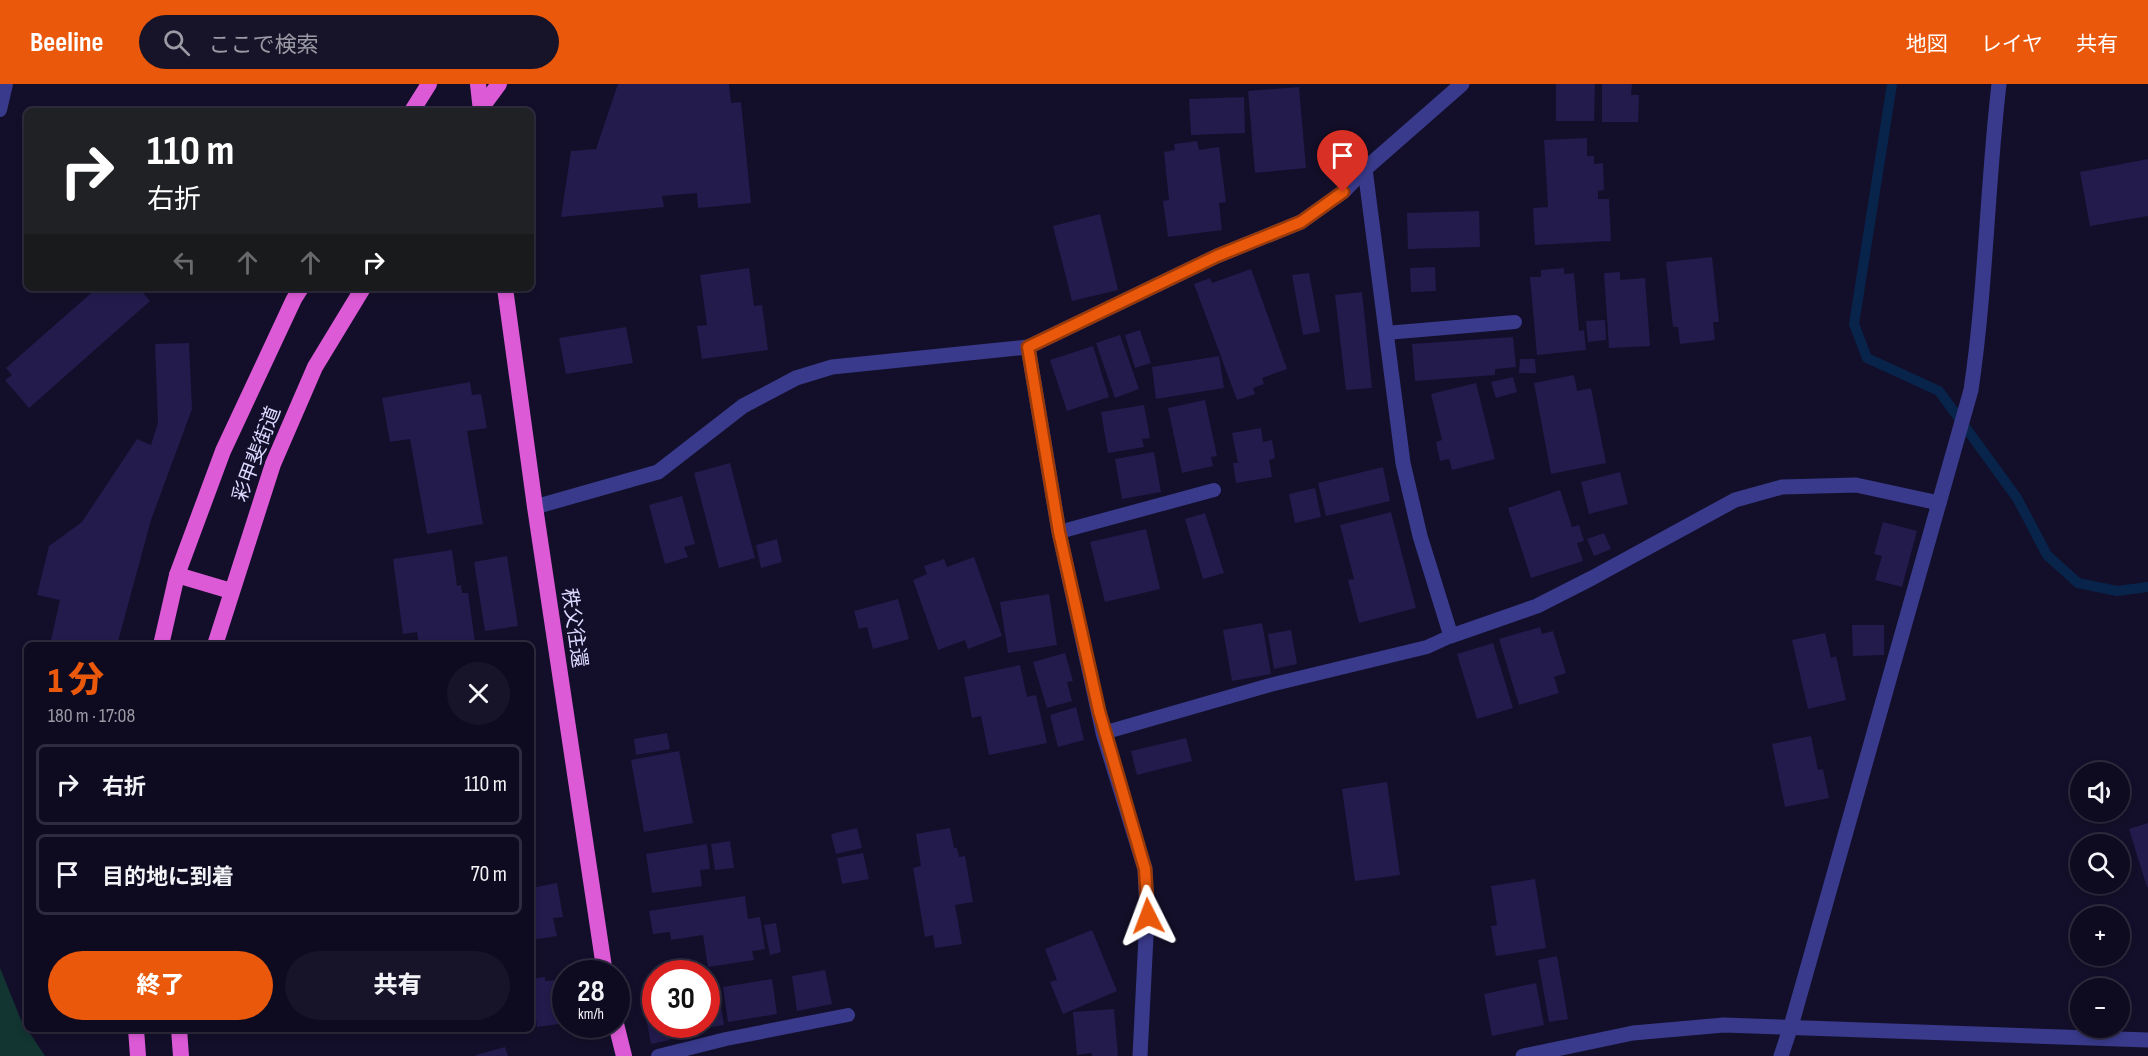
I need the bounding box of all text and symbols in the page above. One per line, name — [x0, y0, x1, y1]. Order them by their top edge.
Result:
search box — [139, 15, 559, 69]
text: Beeline — [30, 26, 103, 59]
icon: search — [160, 26, 193, 59]
text: ここで検索 — [208, 32, 318, 59]
text: 地図 — [1906, 32, 1948, 57]
text: レイヤ — [1981, 32, 2043, 57]
text: 共有 — [2076, 32, 2118, 57]
text: 110 m — [147, 126, 234, 177]
pin — [1317, 130, 1368, 192]
icon: right — [48, 132, 126, 210]
icon: arrive — [1326, 139, 1359, 172]
text: 右折 — [147, 184, 201, 216]
icon: left — [168, 246, 201, 279]
icon: ahead — [231, 246, 264, 279]
icon: ahead — [294, 246, 327, 279]
icon: right — [357, 246, 390, 279]
street label: 彩甲斐街道 — [228, 403, 286, 505]
street label: 秩父往還 — [557, 587, 591, 669]
text: 1 分 — [48, 660, 104, 703]
button: close — [447, 662, 510, 725]
text: 180 m · 17:08 — [48, 704, 135, 728]
map controls — [2070, 762, 2130, 1038]
button: sound — [2070, 762, 2130, 822]
icon: right — [51, 768, 84, 801]
text: 110 m — [464, 771, 507, 798]
text: 右折 — [102, 774, 146, 801]
button: search — [2070, 834, 2130, 894]
icon: arrive — [51, 858, 84, 891]
text: 70 m — [471, 861, 507, 888]
text: 目的地に到着 — [102, 864, 234, 891]
position arrow — [1116, 884, 1180, 948]
button: + — [2070, 906, 2130, 966]
button: 終了 — [48, 951, 273, 1020]
button: 共有 — [285, 951, 510, 1020]
speed limit sign: 30 — [642, 960, 720, 1038]
text: 28 — [577, 974, 605, 1010]
button: − — [2070, 978, 2130, 1038]
text: km/h — [578, 1005, 604, 1024]

